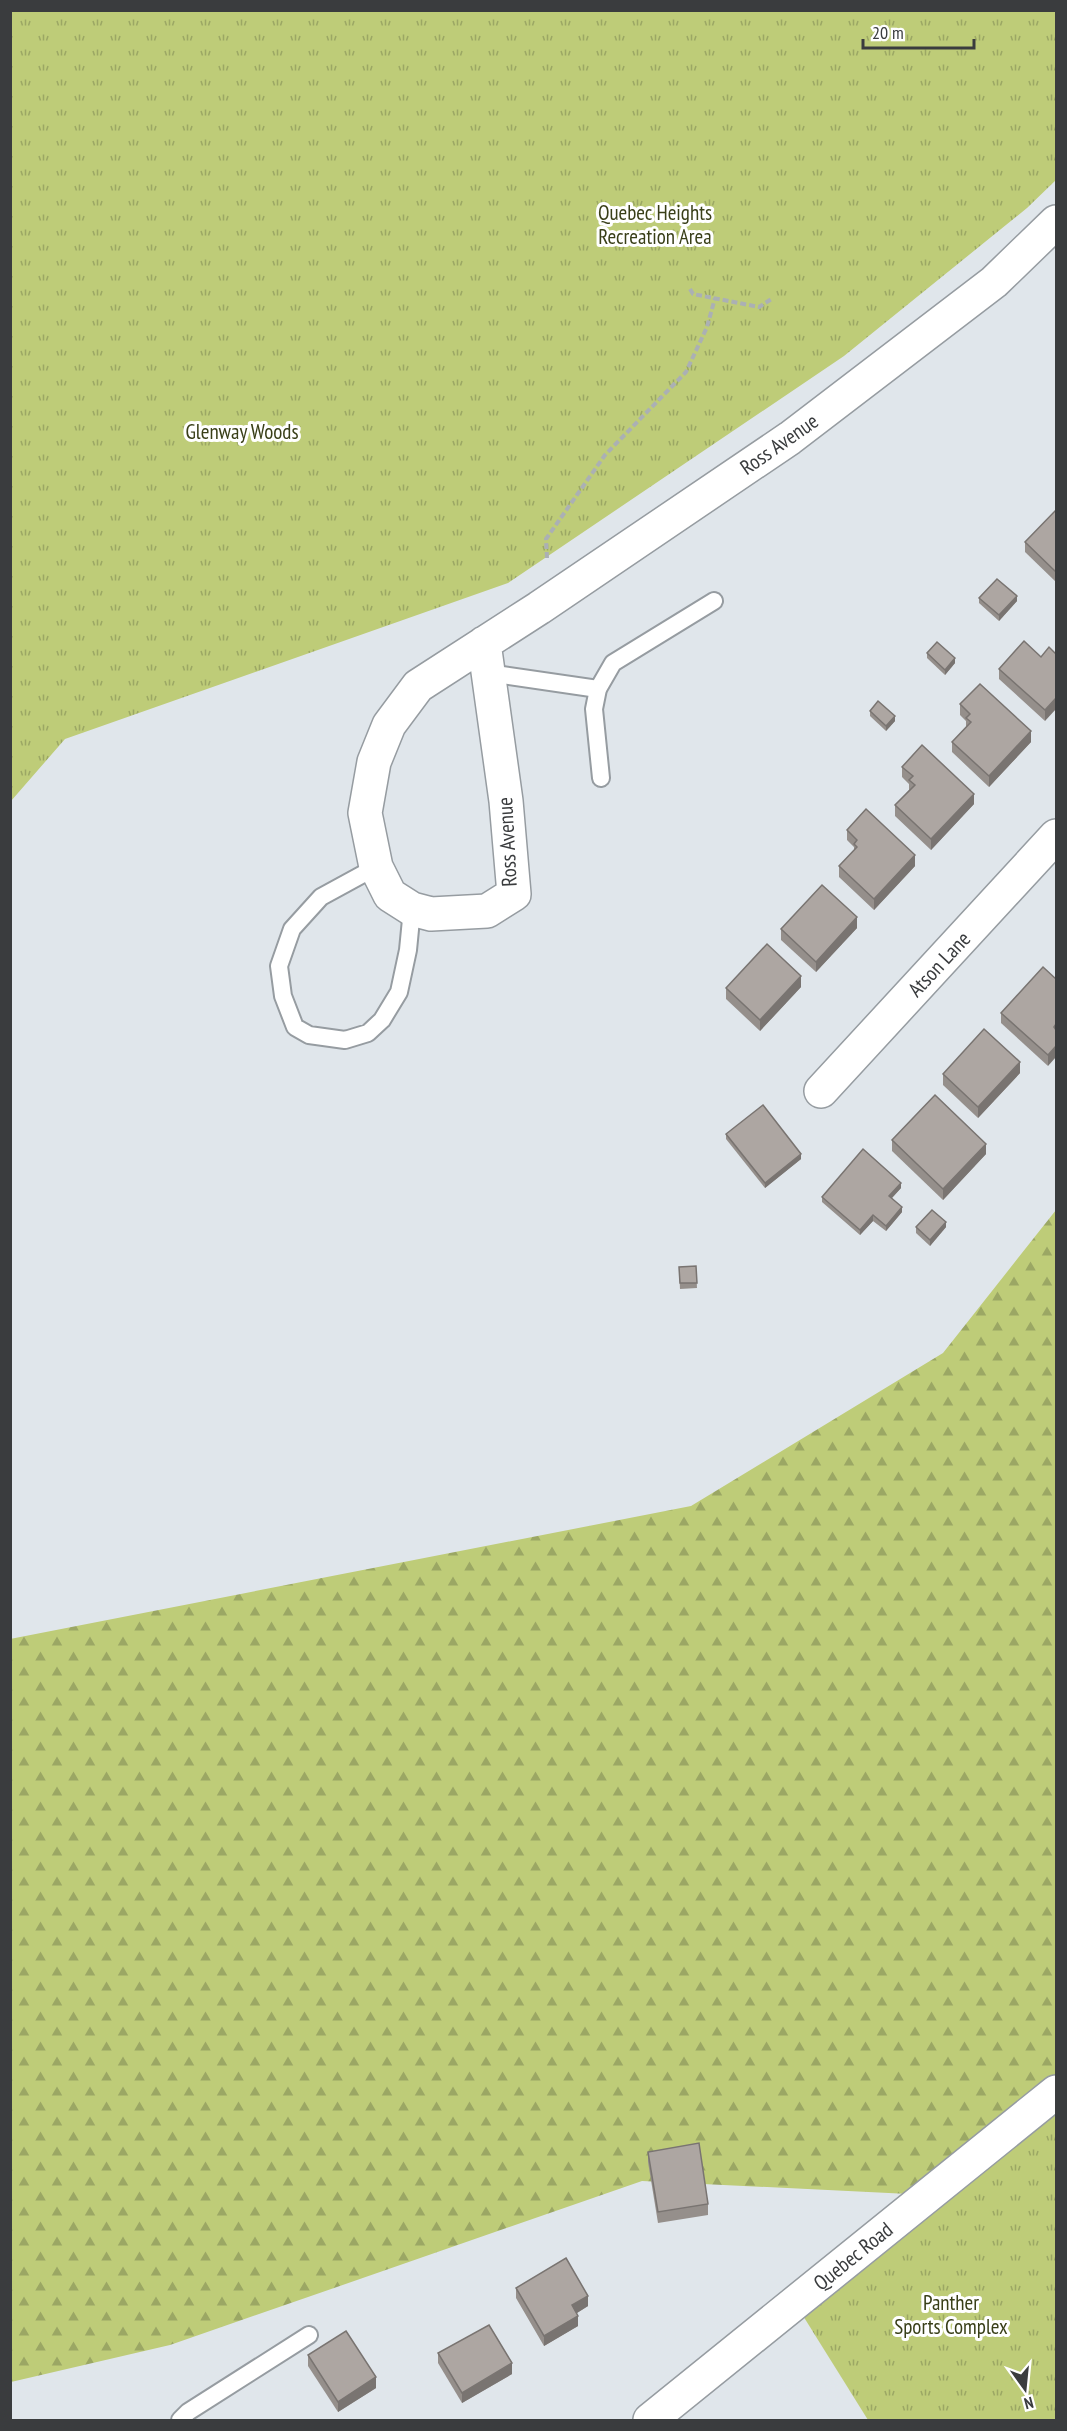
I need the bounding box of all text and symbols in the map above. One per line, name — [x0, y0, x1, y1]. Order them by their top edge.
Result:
scale bar — [863, 12, 974, 50]
text: 20 m — [872, 21, 904, 44]
park label: Quebec Heights Recreation Area — [598, 199, 712, 250]
street label: Ross Avenue — [735, 407, 823, 481]
park label: Glenway Woods — [185, 418, 299, 445]
street label: Ross Avenue — [491, 797, 523, 887]
street label: Atson Lane — [902, 926, 976, 1002]
street label: Quebec Road — [808, 2216, 898, 2296]
park label: Panther Sports Complex — [894, 2289, 1008, 2340]
north arrow — [995, 2359, 1055, 2419]
text: N — [1022, 2393, 1036, 2414]

